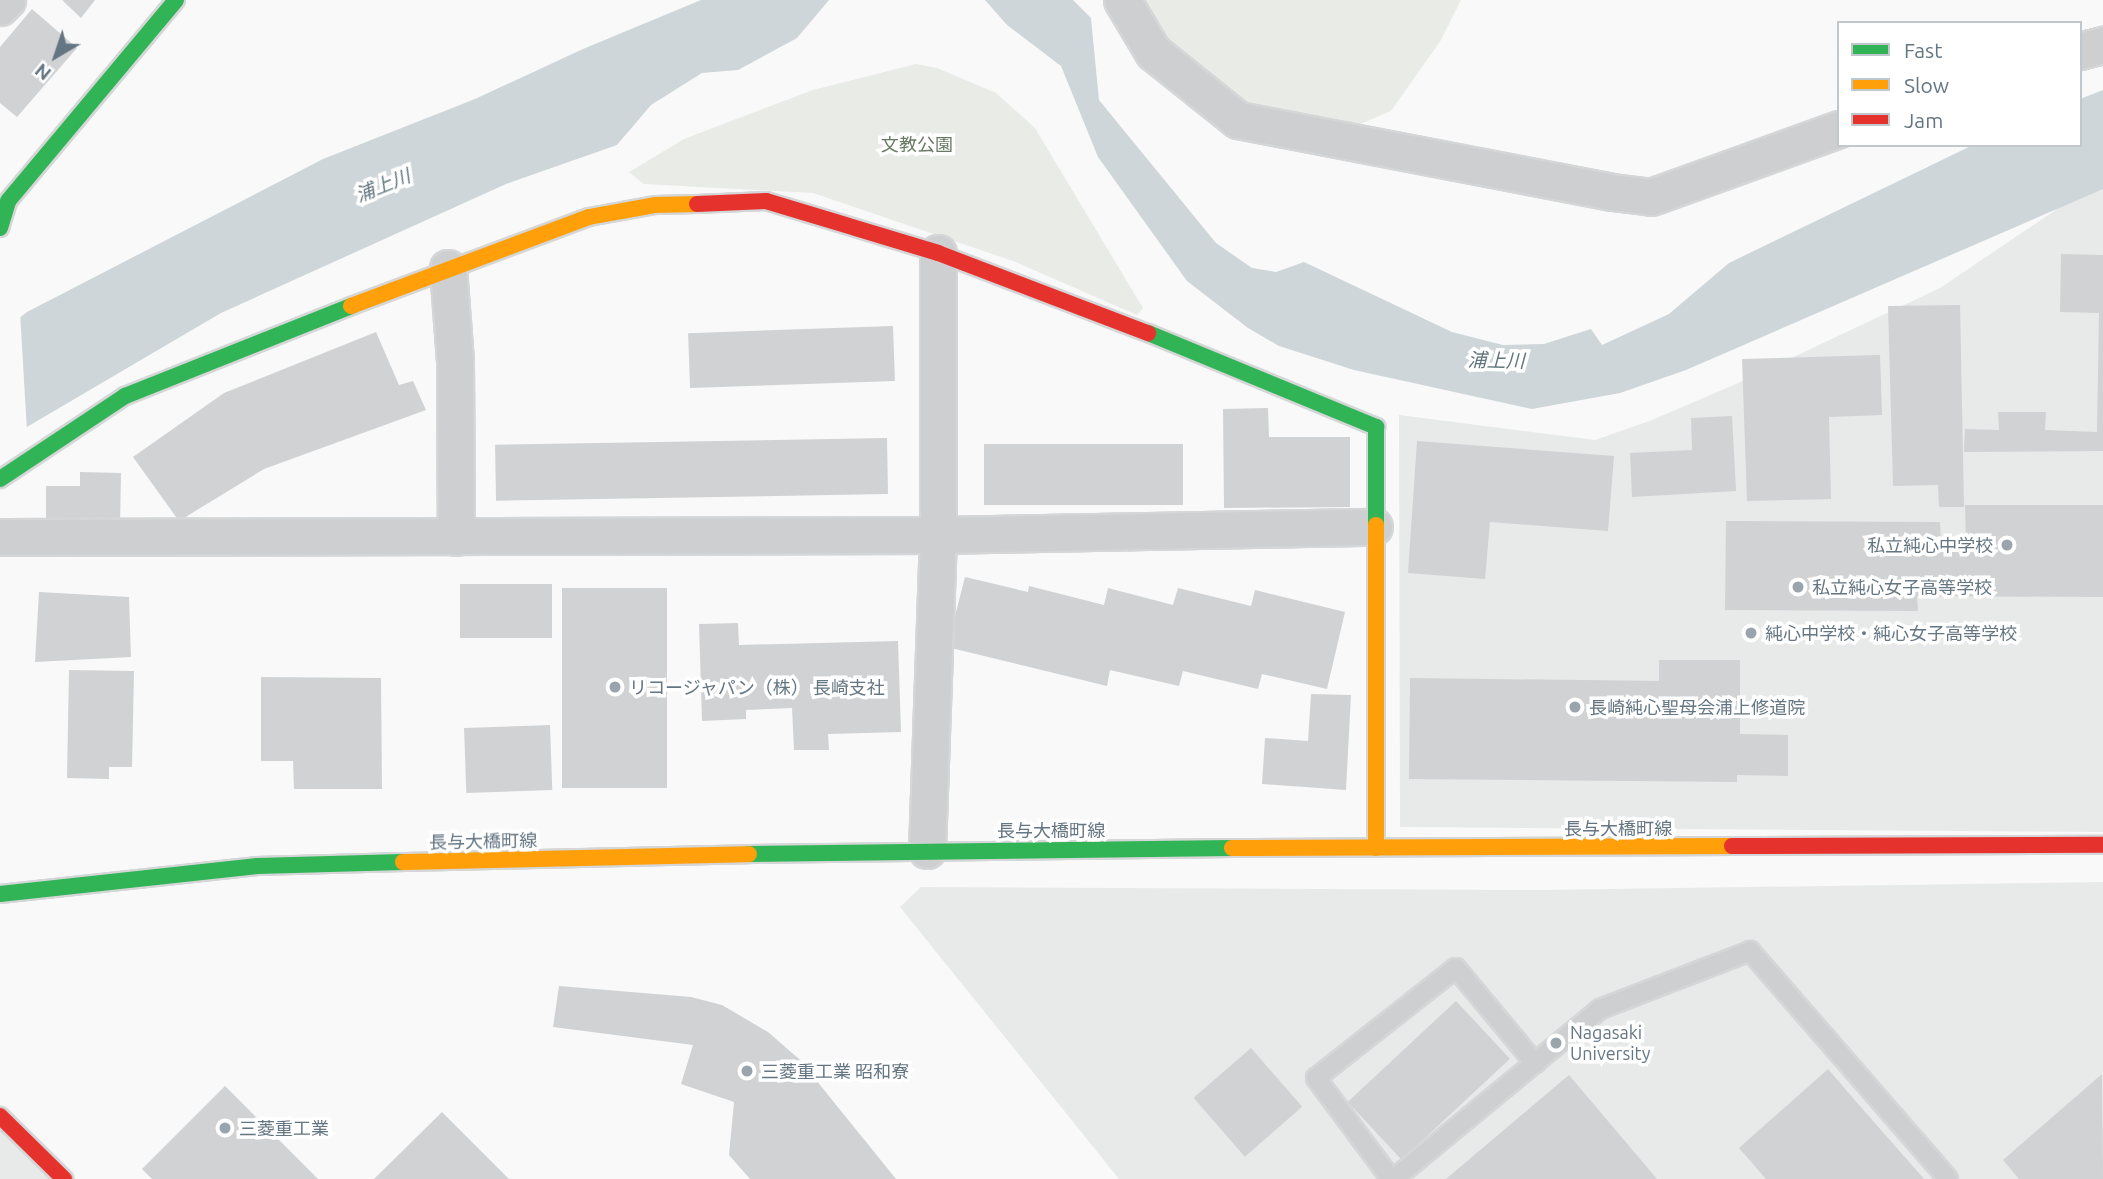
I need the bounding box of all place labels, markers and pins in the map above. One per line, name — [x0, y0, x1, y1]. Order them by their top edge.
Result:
place label: 私立純心中学校 — [1867, 534, 1993, 556]
marker: 私立純心中学校 — [1999, 537, 2015, 553]
place label: 私立純心女子高等学校 — [1812, 576, 1992, 598]
marker: 私立純心女子高等学校 — [1790, 579, 1806, 595]
place label: 純心中学校・純心女子高等学校 — [1765, 622, 2017, 644]
marker: 純心中学校・純心女子高等学校 — [1743, 625, 1759, 641]
place label: リコージャパン（株） 長崎支社 — [629, 676, 885, 698]
marker: リコージャパン（株） 長崎支社 — [607, 679, 623, 695]
place label: 長崎純心聖母会浦上修道院 — [1589, 696, 1805, 718]
marker: 長崎純心聖母会浦上修道院 — [1567, 699, 1583, 715]
place label: Nagasaki University — [1570, 1022, 1650, 1064]
marker: Nagasaki University — [1548, 1035, 1564, 1051]
place label: 三菱重工業 昭和寮 — [761, 1060, 909, 1082]
marker: 三菱重工業 昭和寮 — [739, 1063, 755, 1079]
place label: 三菱重工業 — [239, 1117, 329, 1139]
marker: 三菱重工業 — [217, 1120, 233, 1136]

